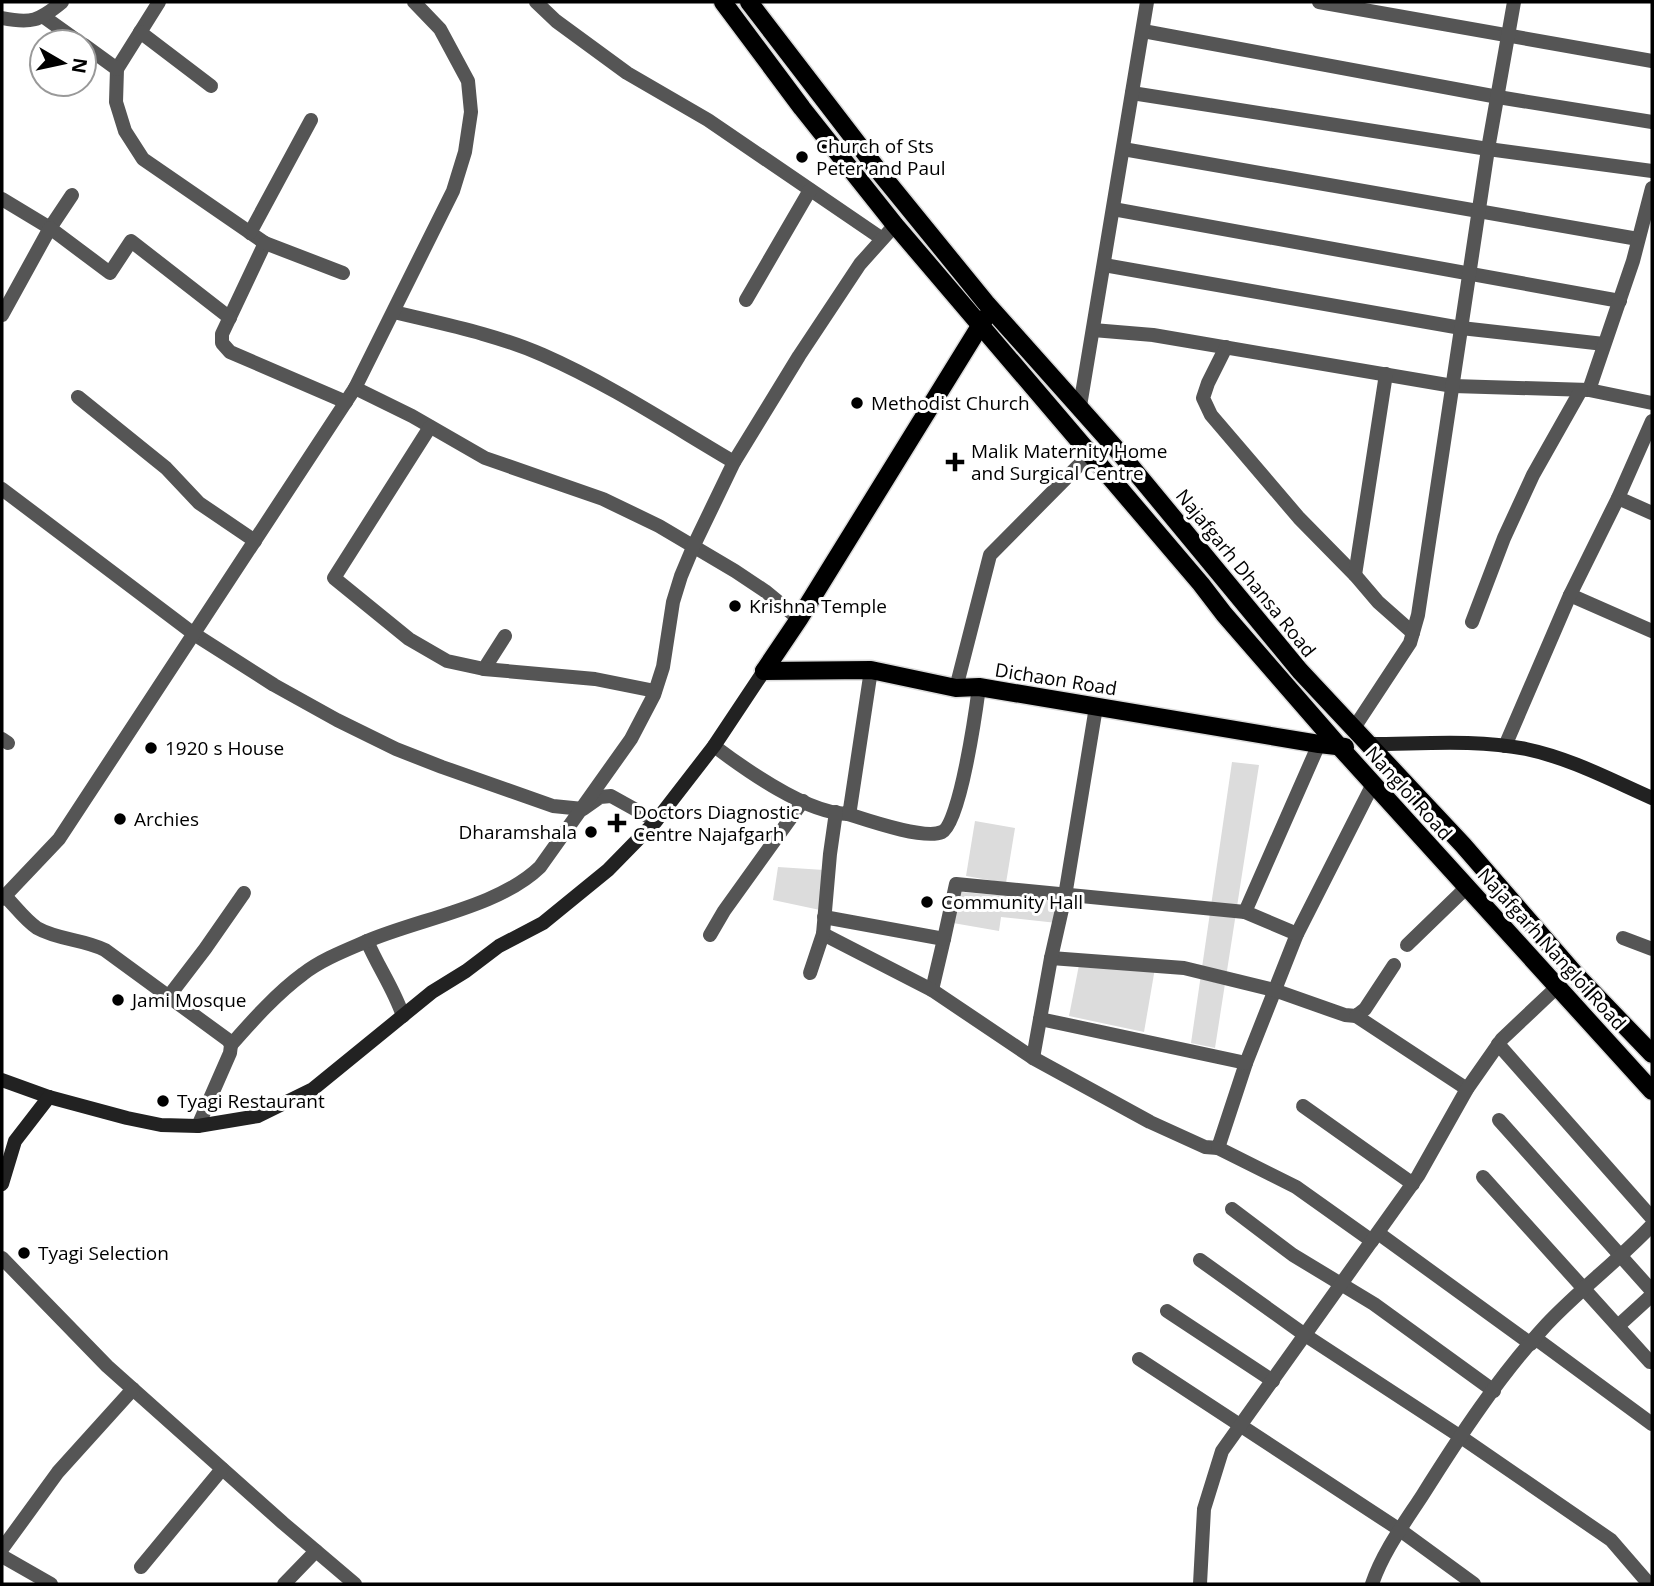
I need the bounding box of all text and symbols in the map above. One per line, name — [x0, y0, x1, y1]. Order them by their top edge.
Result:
north arrow — [28, 28, 98, 98]
text: N — [66, 56, 94, 75]
place label: Church of Sts Peter and Paul — [816, 133, 945, 181]
marker: Church of Sts Peter and Paul — [794, 149, 810, 165]
place label: Methodist Church — [871, 390, 1030, 416]
marker: Methodist Church — [849, 395, 865, 411]
place label: Malik Maternity Home and Surgical Centre — [971, 438, 1167, 486]
marker: Malik Maternity Home and Surgical Centre — [945, 452, 965, 472]
street label: Najafgarh Dhansa Road — [1170, 483, 1322, 663]
place label: Krishna Temple — [749, 593, 887, 619]
marker: Krishna Temple — [727, 598, 743, 614]
street label: Dichaon Road — [993, 657, 1119, 701]
place label: 1920 s House — [165, 735, 284, 761]
marker: 1920 s House — [143, 740, 159, 756]
street label: Nangloi Road — [1360, 740, 1458, 846]
place label: Doctors Diagnostic Centre Najafgarh — [633, 799, 800, 847]
place label: Archies — [134, 806, 199, 832]
marker: Archies — [112, 811, 128, 827]
marker: Doctors Diagnostic Centre Najafgarh — [607, 813, 627, 833]
place label: Dharamshala — [458, 819, 577, 845]
marker: Dharamshala — [583, 824, 599, 840]
street label: Najafgarh Nangloi Road — [1472, 862, 1632, 1036]
place label: Community Hall — [941, 889, 1083, 915]
marker: Community Hall — [919, 894, 935, 910]
place label: Jami Mosque — [130, 987, 247, 1013]
marker: Jami Mosque — [110, 992, 126, 1008]
place label: Tyagi Restaurant — [177, 1088, 325, 1114]
marker: Tyagi Restaurant — [155, 1093, 171, 1109]
place label: Tyagi Selection — [38, 1240, 169, 1266]
marker: Tyagi Selection — [16, 1245, 32, 1261]

